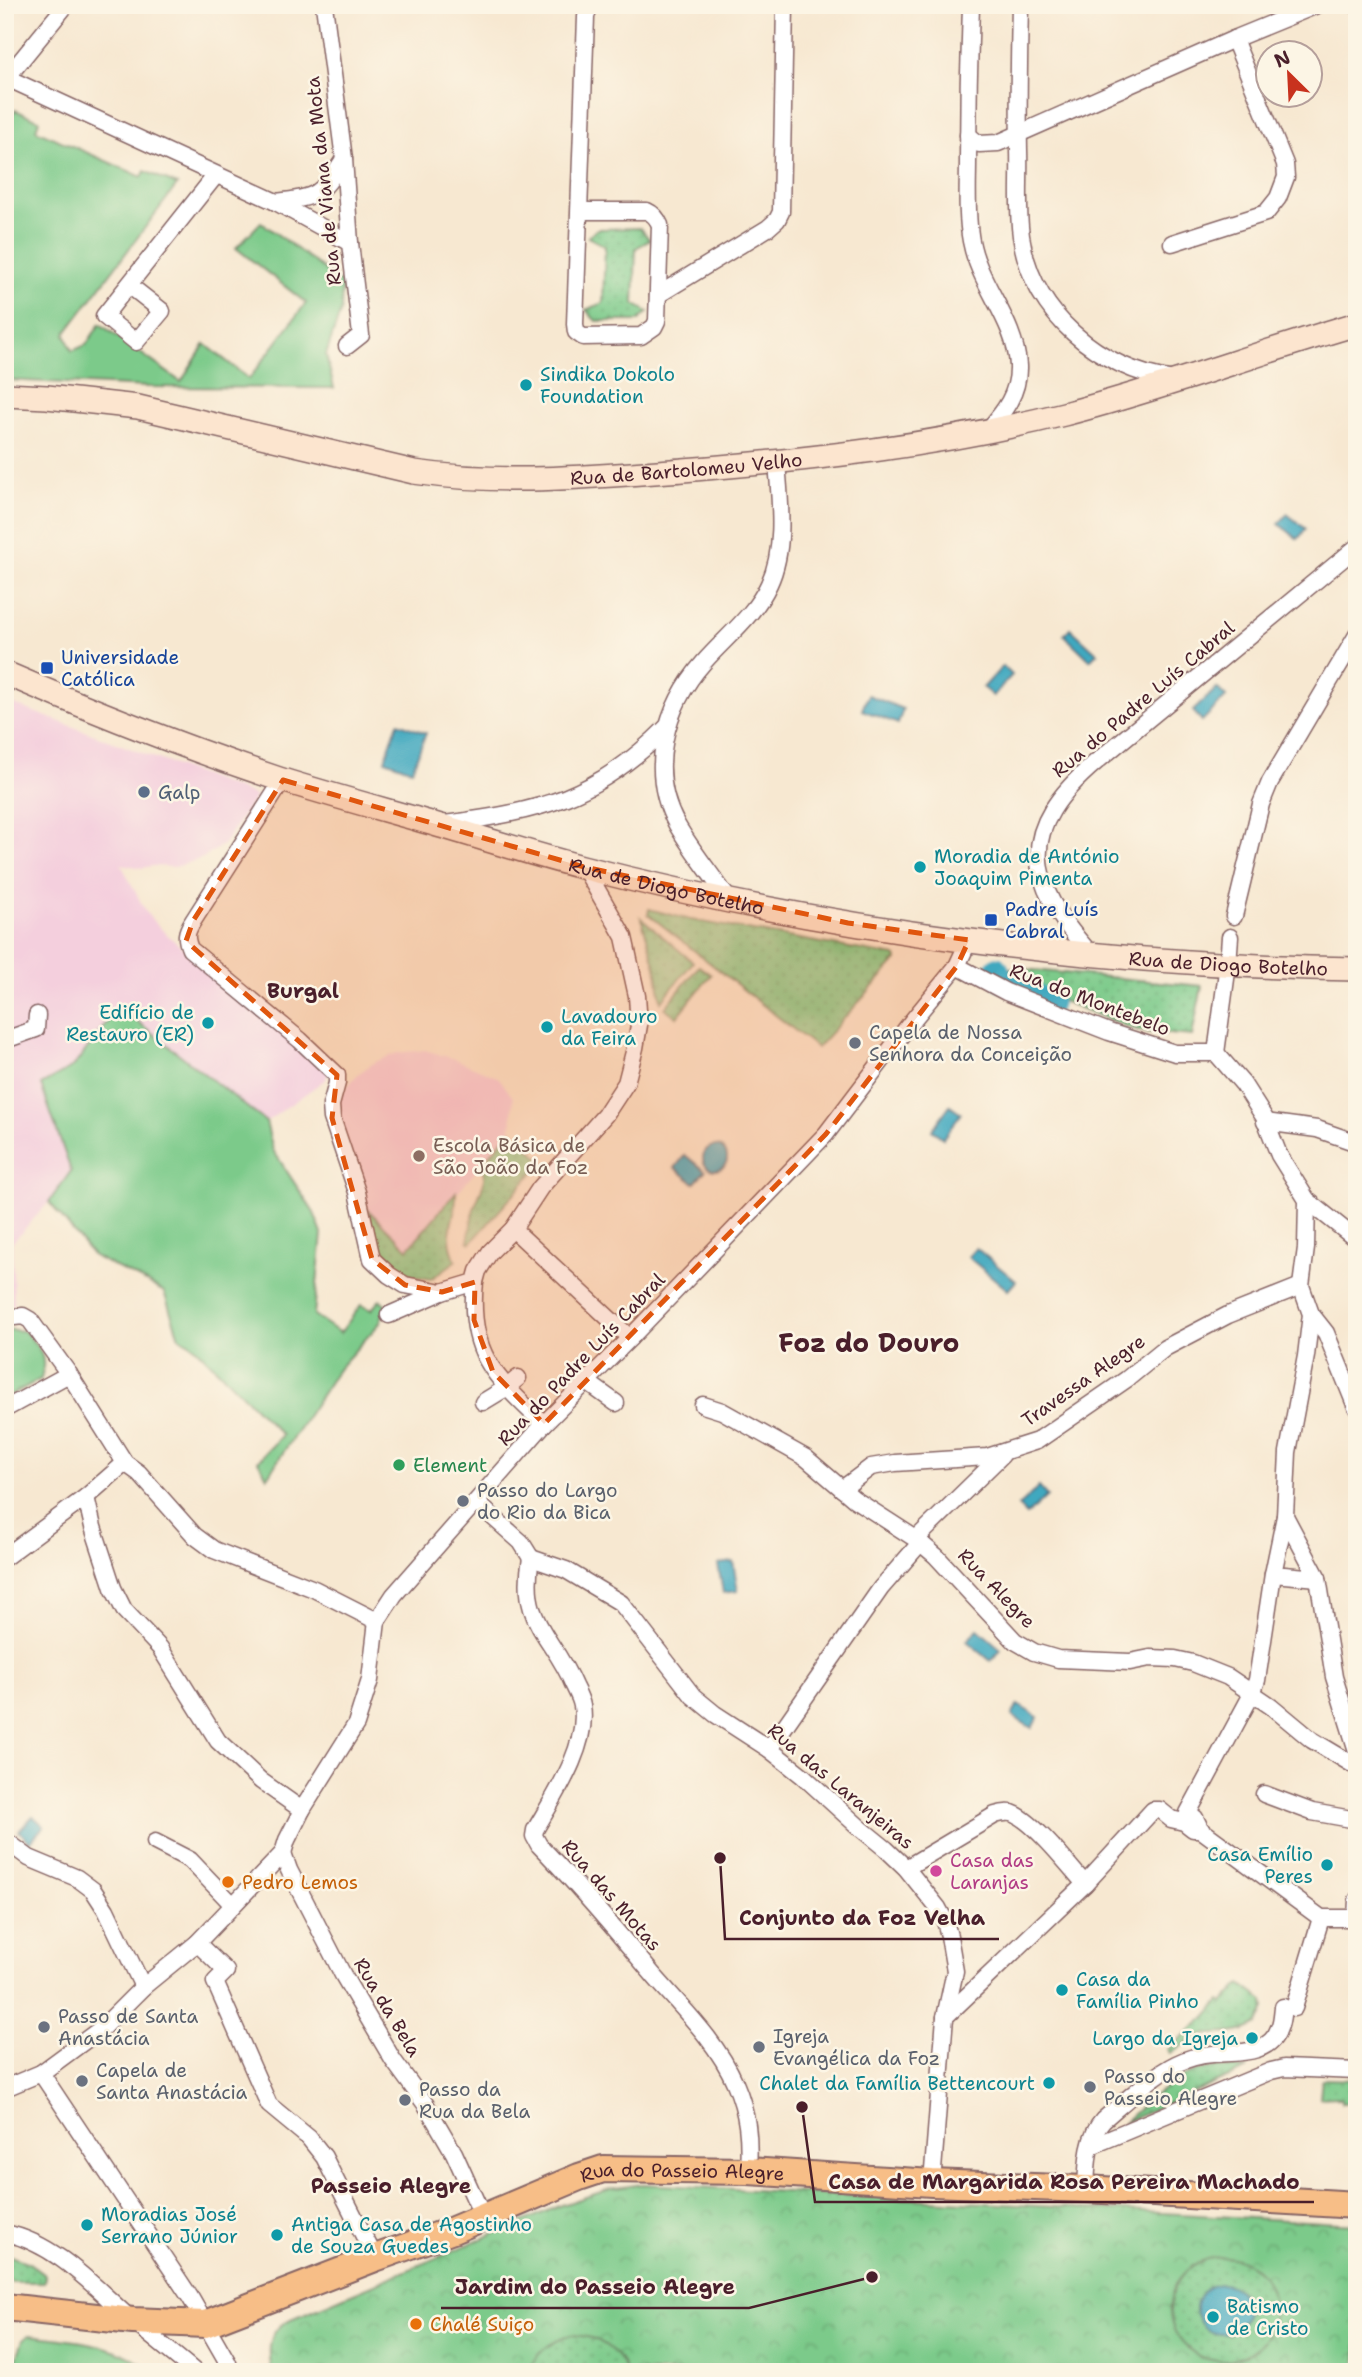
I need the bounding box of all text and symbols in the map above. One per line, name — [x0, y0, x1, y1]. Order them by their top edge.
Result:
north arrow — [1254, 38, 1324, 108]
text: N — [1270, 44, 1294, 73]
street label: Rua de Viana da Mota — [300, 75, 347, 287]
place label: Sindika Dokolo Foundation — [540, 362, 675, 409]
marker: Sindika Dokolo Foundation — [518, 377, 534, 393]
street label: Rua de Bartolomeu Velho — [569, 447, 804, 491]
street label: Rua do Padre Luís Cabral — [1047, 615, 1240, 783]
place label: Universidade Católica — [61, 645, 179, 692]
marker: Universidade Católica — [39, 660, 55, 676]
place label: Galp — [158, 780, 201, 805]
marker: Galp — [136, 784, 152, 800]
place label: Moradia de António Joaquim Pimenta — [934, 844, 1119, 891]
street label: Rua de Diogo Botelho — [566, 852, 766, 921]
marker: Moradia de António Joaquim Pimenta — [912, 859, 928, 875]
place label: Padre Luís Cabral — [1005, 897, 1099, 944]
marker: Padre Luís Cabral — [983, 912, 999, 928]
street label: Rua de Diogo Botelho — [1128, 946, 1328, 981]
street label: Rua do Montebelo — [1006, 957, 1173, 1042]
district label: Burgal — [267, 977, 339, 1005]
place label: Edifício de Restauro (ER) — [66, 1000, 194, 1047]
place label: Lavadouro da Feira — [561, 1004, 657, 1051]
marker: Edifício de Restauro (ER) — [200, 1015, 216, 1031]
marker: Lavadouro da Feira — [539, 1019, 555, 1035]
place label: Capela de Nossa Senhora da Conceição — [869, 1020, 1072, 1067]
marker: Capela de Nossa Senhora da Conceição — [847, 1035, 863, 1051]
place label: Escola Básica de São João da Foz — [433, 1133, 588, 1180]
marker: Escola Básica de São João da Foz — [411, 1148, 427, 1164]
street label: Rua do Padre Luís Cabral — [492, 1267, 671, 1451]
district label: Foz do Douro — [779, 1325, 959, 1360]
street label: Travessa Alegre — [1017, 1328, 1150, 1432]
place label: Element — [413, 1453, 487, 1478]
marker: Element — [391, 1457, 407, 1473]
place label: Passo do Largo do Rio da Bica — [477, 1478, 618, 1525]
marker: Passo do Largo do Rio da Bica — [455, 1493, 471, 1509]
street label: Rua Alegre — [952, 1543, 1041, 1634]
street label: Rua das Laranjeiras — [762, 1718, 919, 1855]
street label: Rua das Motas — [556, 1834, 667, 1956]
place label: Casa Emílio Peres — [1207, 1842, 1313, 1889]
place label: Casa das Laranjas — [950, 1848, 1034, 1895]
marker: Casa Emílio Peres — [1319, 1857, 1335, 1873]
marker: Casa das Laranjas — [928, 1863, 944, 1879]
place label: Pedro Lemos — [242, 1870, 358, 1895]
marker: Pedro Lemos — [220, 1874, 236, 1890]
callout: Conjunto da Foz Velha — [725, 1897, 999, 1939]
text: Conjunto da Foz Velha — [739, 1904, 986, 1932]
street label: Rua da Bela — [348, 1953, 427, 2062]
place label: Casa da Família Pinho — [1076, 1967, 1199, 2014]
marker: Casa da Família Pinho — [1054, 1982, 1070, 1998]
place label: Passo de Santa Anastácia — [58, 2004, 198, 2051]
marker: Passo de Santa Anastácia — [36, 2019, 52, 2035]
place label: Igreja Evangélica da Foz — [773, 2024, 940, 2071]
place label: Largo da Igreja — [1092, 2026, 1238, 2051]
marker: Largo da Igreja — [1244, 2030, 1260, 2046]
marker: Igreja Evangélica da Foz — [751, 2039, 767, 2055]
place label: Capela de Santa Anastácia — [96, 2058, 247, 2105]
place label: Passo do Passeio Alegre — [1104, 2064, 1237, 2111]
place label: Chalet da Família Bettencourt — [759, 2071, 1035, 2096]
marker: Capela de Santa Anastácia — [74, 2073, 90, 2089]
marker: Chalet da Família Bettencourt — [1041, 2075, 1057, 2091]
place label: Passo da Rua da Bela — [419, 2077, 530, 2124]
marker: Passo do Passeio Alegre — [1082, 2079, 1098, 2095]
marker: Passo da Rua da Bela — [397, 2092, 413, 2108]
street label: Rua do Passeio Alegre — [577, 2157, 785, 2189]
callout: Casa de Margarida Rosa Pereira Machado — [815, 2160, 1314, 2202]
text: Casa de Margarida Rosa Pereira Machado — [828, 2168, 1300, 2196]
district label: Passeio Alegre — [311, 2172, 471, 2200]
place label: Moradias José Serrano Júnior — [101, 2202, 238, 2249]
place label: Antiga Casa de Agostinho de Souza Guedes — [291, 2212, 532, 2259]
marker: Moradias José Serrano Júnior — [79, 2217, 95, 2233]
marker: Antiga Casa de Agostinho de Souza Guedes — [269, 2227, 285, 2243]
callout: Jardim do Passeio Alegre — [441, 2266, 749, 2308]
text: Jardim do Passeio Alegre — [455, 2273, 735, 2301]
place label: Batismo de Cristo — [1227, 2294, 1309, 2341]
marker: Batismo de Cristo — [1205, 2309, 1221, 2325]
place label: Chalé Suiço — [430, 2312, 534, 2337]
marker: Chalé Suiço — [408, 2316, 424, 2332]

